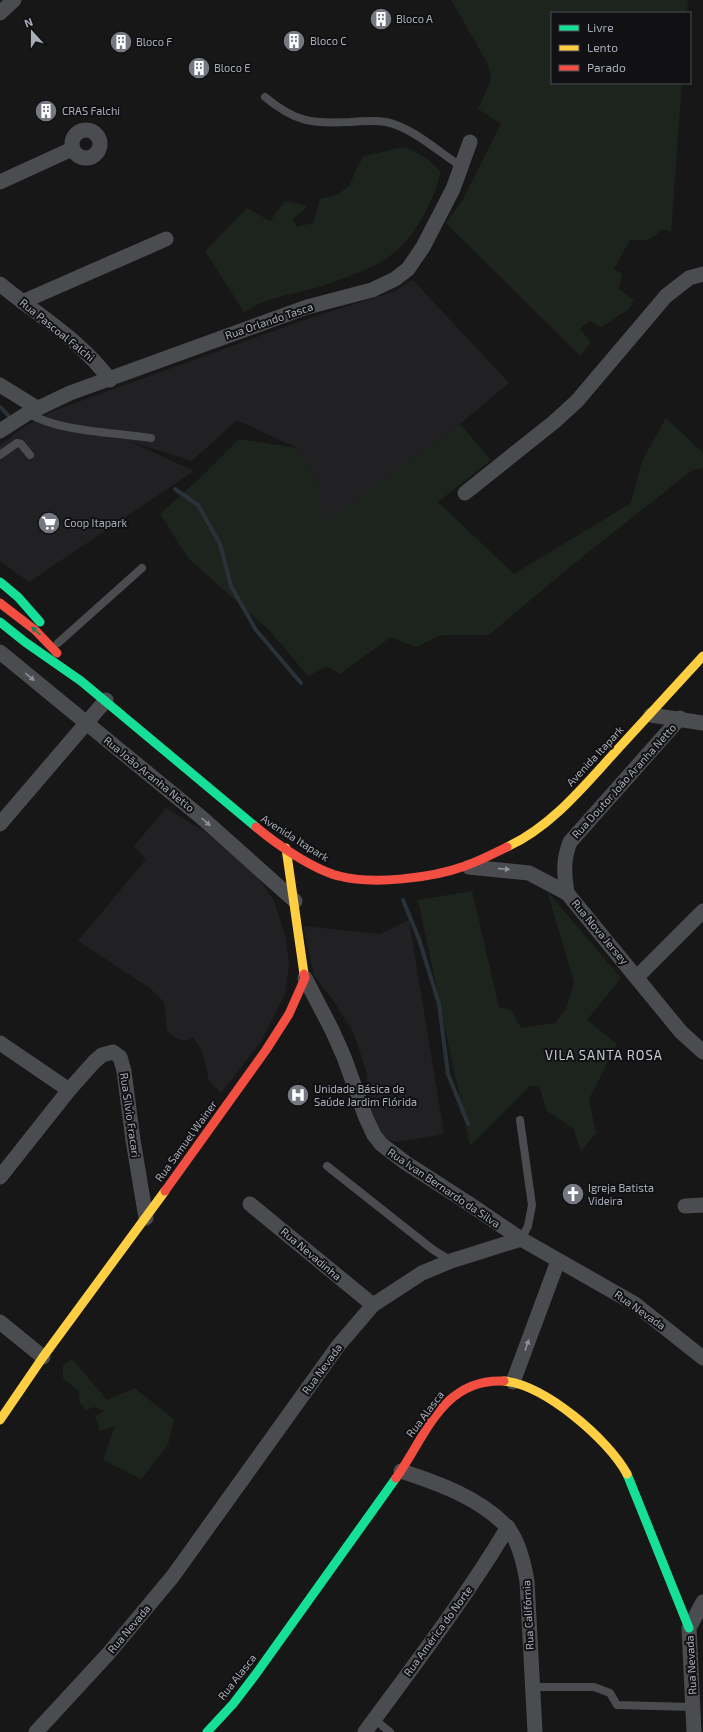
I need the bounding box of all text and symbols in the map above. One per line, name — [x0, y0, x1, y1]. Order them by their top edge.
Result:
building icon: Bloco A — [368, 6, 394, 32]
north arrow — [12, 12, 52, 52]
place label: Bloco A — [396, 12, 433, 25]
legend — [551, 12, 691, 84]
text: N — [22, 15, 34, 30]
text: Livre — [587, 20, 614, 34]
building icon: Bloco C — [281, 28, 307, 54]
building icon: Bloco F — [108, 29, 134, 55]
place label: Bloco C — [310, 34, 347, 47]
place label: Bloco F — [136, 35, 172, 48]
text: Lento — [587, 40, 618, 54]
building icon: Bloco E — [186, 55, 212, 81]
text: Parado — [587, 60, 626, 74]
place label: Bloco E — [214, 61, 251, 74]
building icon: CRAS Falchi — [33, 98, 59, 124]
place label: CRAS Falchi — [62, 104, 120, 117]
street label: Rua Pascoal Falchi — [17, 296, 97, 364]
street label: Rua Orlando Tasca — [223, 299, 315, 342]
supermarket icon: Coop Itapark — [36, 510, 62, 536]
place label: Coop Itapark — [64, 516, 128, 529]
one-way arrow — [31, 627, 41, 636]
one-way arrow — [25, 672, 36, 681]
street label: Rua Doutor João Aranha Netto — [569, 721, 678, 841]
street label: Avenida Itapark — [563, 723, 626, 789]
street label: Rua João Aranha Netto — [101, 733, 197, 814]
street label: Avenida Itapark — [259, 811, 332, 864]
one-way arrow — [201, 817, 211, 826]
one-way arrow — [498, 866, 510, 873]
street label: Rua Nova Jersey — [569, 897, 631, 967]
district label: VILA SANTA ROSA — [545, 1047, 663, 1063]
street label: Rua Silvio Fracari — [118, 1072, 143, 1158]
hospital icon: Unidade Básica de Saúde Jardim Flórida — [285, 1082, 311, 1108]
place label: Unidade Básica de Saúde Jardim Flórida — [314, 1082, 417, 1108]
street label: Rua Samuel Wainer — [152, 1097, 220, 1184]
street label: Rua Ivan Bernardo da Silva — [386, 1145, 503, 1230]
church icon: Igreja Batista Videira — [560, 1181, 586, 1207]
place label: Igreja Batista Videira — [588, 1181, 654, 1207]
street label: Rua Nevadinha — [278, 1225, 344, 1283]
street label: Rua Nevada — [612, 1287, 668, 1332]
one-way arrow — [524, 1339, 530, 1351]
street label: Rua Nevada — [299, 1341, 344, 1397]
street label: Rua Alasca — [403, 1388, 446, 1439]
street label: Rua Califórnia — [519, 1580, 536, 1650]
street label: Rua América do Norte — [401, 1583, 475, 1678]
street label: Rua Nevada — [105, 1602, 153, 1656]
street label: Rua Nevada — [682, 1635, 699, 1695]
street label: Rua Alasca — [215, 1651, 258, 1702]

